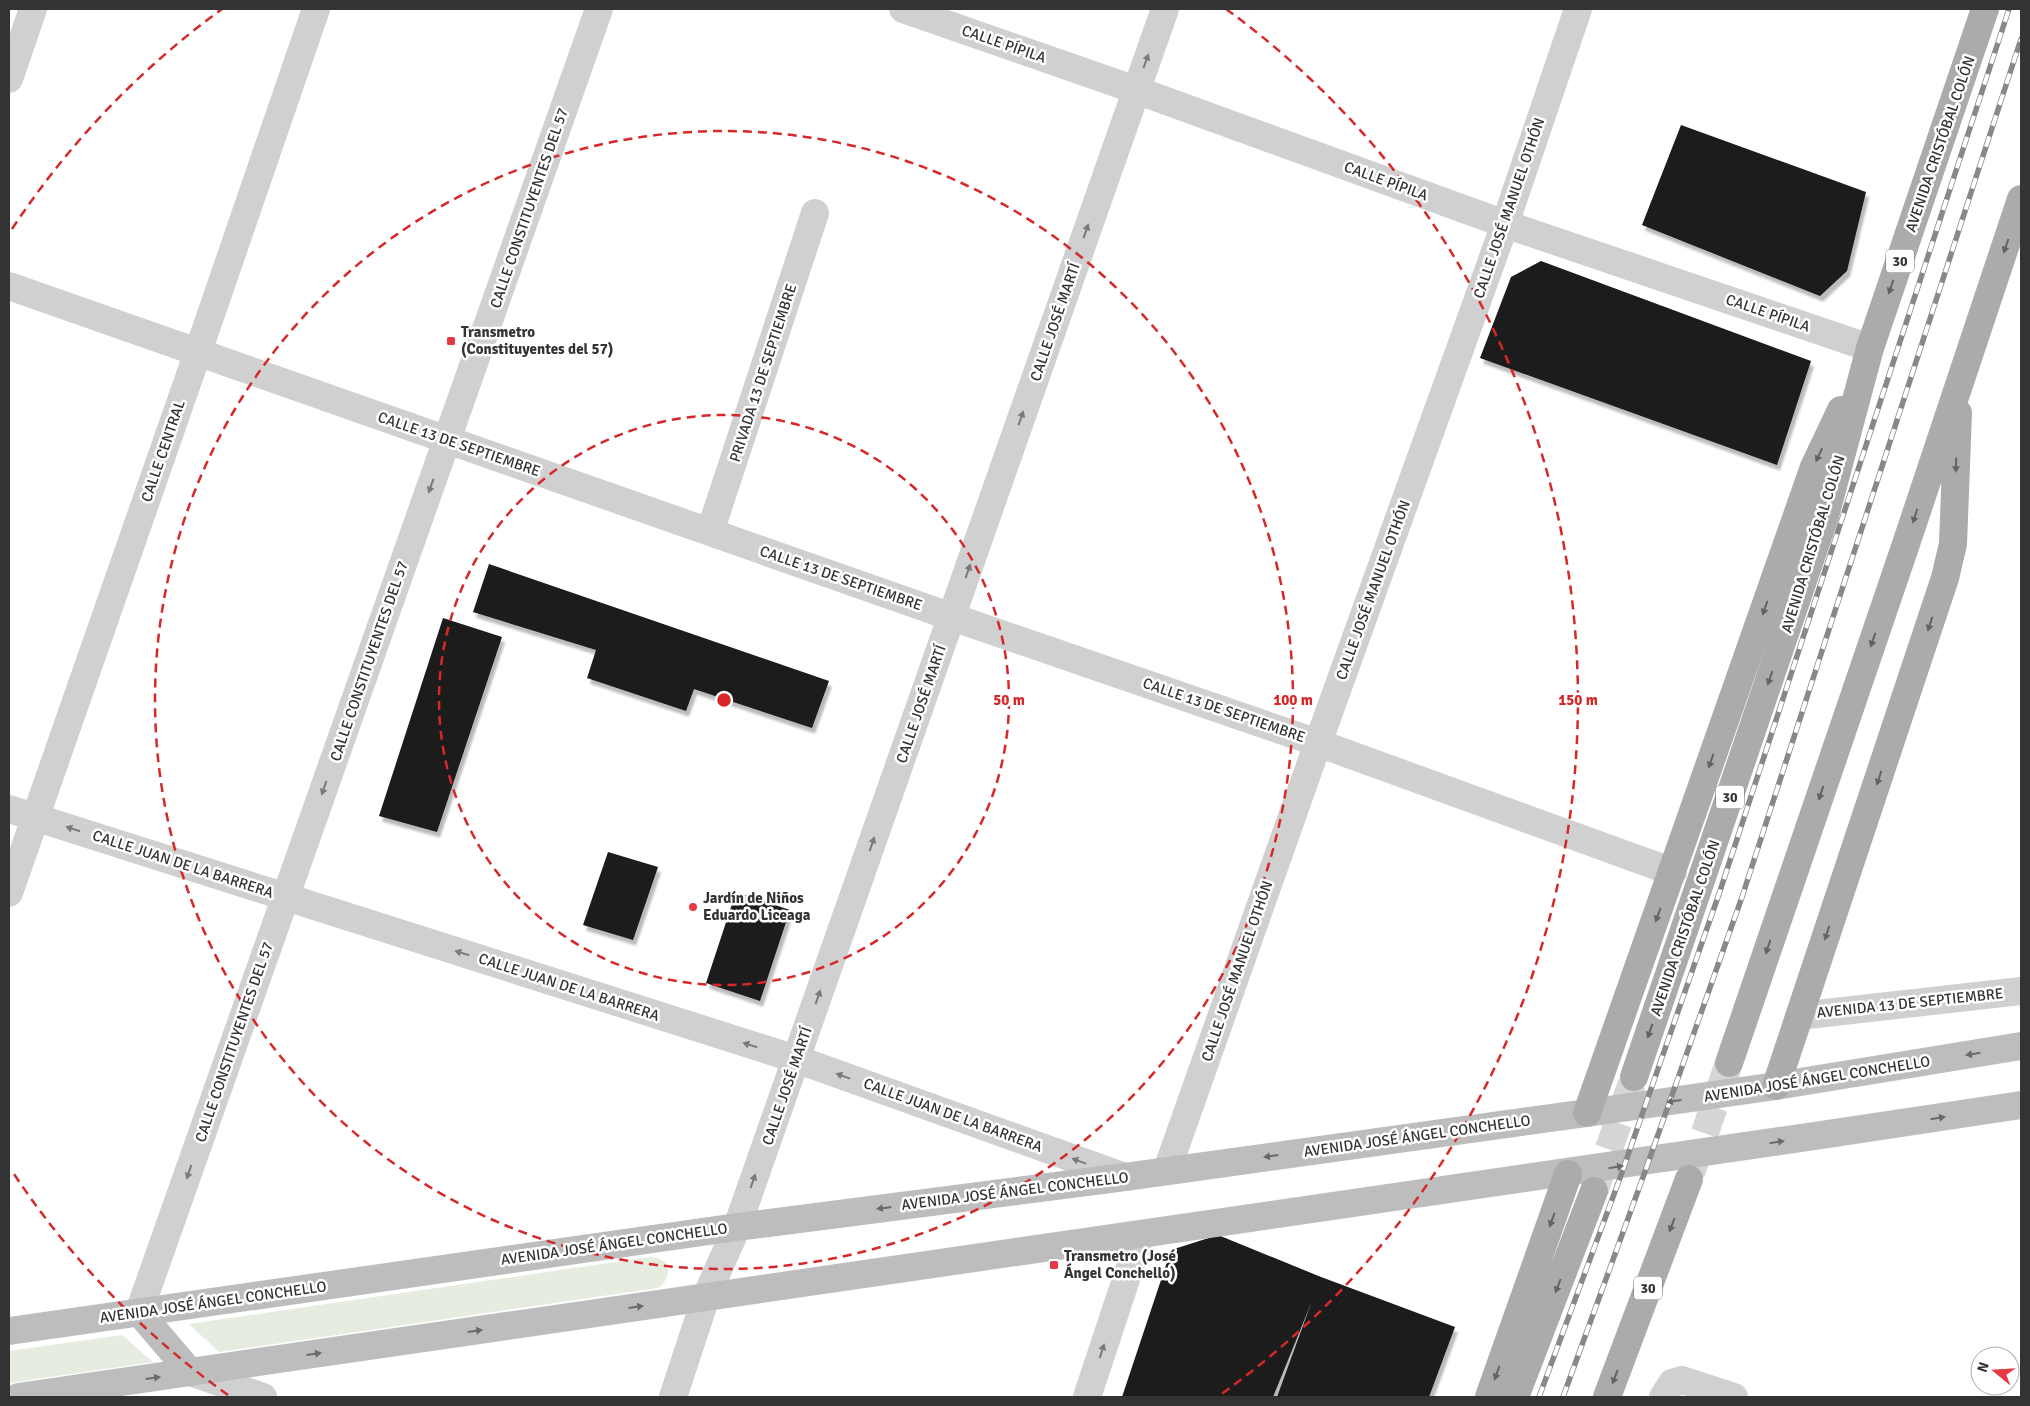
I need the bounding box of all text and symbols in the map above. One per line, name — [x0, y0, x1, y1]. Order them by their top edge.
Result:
street label: CALLE PÍPILA — [959, 20, 1049, 67]
street label: AVENIDA CRISTÓBAL COLÓN — [1900, 53, 1979, 234]
one-way arrow — [1143, 54, 1150, 69]
street label: CALLE CONSTITUYENTES DEL 57 — [486, 105, 572, 311]
street label: CALLE JOSÉ MANUEL OTHÓN — [1469, 115, 1548, 301]
street label: CALLE PÍPILA — [1342, 157, 1431, 205]
one-way arrow — [1083, 224, 1091, 239]
one-way arrow — [2001, 238, 2009, 253]
road number: 30 — [1886, 250, 1914, 272]
street label: CALLE JOSÉ MARTÍ — [1025, 260, 1084, 383]
one-way arrow — [1887, 280, 1895, 295]
street label: PRIVADA 13 DE SEPTIEMBRE — [726, 282, 800, 464]
street label: CALLE PÍPILA — [1723, 289, 1813, 336]
place label: Transmetro (Constituyentes del 57) — [461, 323, 613, 358]
marker: Transmetro (Constituyentes del 57) — [445, 335, 457, 347]
street label: CALLE CENTRAL — [137, 397, 189, 504]
street label: CALLE 13 DE SEPTIEMBRE — [375, 408, 543, 480]
one-way arrow — [1018, 410, 1025, 425]
one-way arrow — [1815, 448, 1823, 462]
street label: AVENIDA CRISTÓBAL COLÓN — [1776, 453, 1849, 635]
one-way arrow — [1952, 457, 1960, 473]
one-way arrow — [427, 479, 435, 494]
street label: CALLE JOSÉ MANUEL OTHÓN — [1331, 497, 1414, 682]
one-way arrow — [1911, 509, 1919, 524]
street label: CALLE 13 DE SEPTIEMBRE — [757, 542, 925, 614]
street label: CALLE CONSTITUYENTES DEL 57 — [326, 558, 412, 764]
one-way arrow — [964, 563, 972, 578]
one-way arrow — [1761, 601, 1769, 616]
one-way arrow — [1926, 617, 1933, 632]
one-way arrow — [1869, 632, 1877, 647]
street label: CALLE JOSÉ MARTÍ — [891, 642, 950, 765]
one-way arrow — [1766, 671, 1773, 686]
street label: CALLE 13 DE SEPTIEMBRE — [1140, 674, 1308, 746]
centre of rings — [715, 691, 733, 709]
text: 50 m — [993, 691, 1025, 709]
text: 100 m — [1273, 691, 1313, 709]
text: 150 m — [1558, 691, 1598, 709]
one-way arrow — [1707, 754, 1714, 769]
one-way arrow — [1874, 771, 1882, 786]
one-way arrow — [320, 780, 327, 795]
road number: 30 — [1716, 786, 1744, 809]
one-way arrow — [1817, 786, 1824, 801]
one-way arrow — [65, 825, 80, 832]
street label: CALLE JUAN DE LA BARRERA — [90, 826, 276, 902]
one-way arrow — [869, 836, 876, 851]
street label: AVENIDA CRISTÓBAL COLÓN — [1645, 837, 1724, 1018]
street label: CALLE JOSÉ MANUEL OTHÓN — [1197, 878, 1276, 1064]
place label: Jardín de Niños Eduardo Liceaga — [703, 889, 811, 924]
marker: Jardín de Niños Eduardo Liceaga — [687, 901, 699, 913]
one-way arrow — [1654, 908, 1662, 923]
one-way arrow — [1823, 925, 1830, 940]
street label: CALLE CONSTITUYENTES DEL 57 — [191, 939, 277, 1145]
one-way arrow — [1764, 940, 1772, 955]
one-way arrow — [454, 948, 469, 956]
street label: CALLE JUAN DE LA BARRERA — [476, 949, 662, 1025]
street label: AVENIDA 13 DE SEPTIEMBRE — [1816, 984, 2004, 1022]
one-way arrow — [814, 989, 822, 1004]
street label: CALLE JOSÉ MARTÍ — [757, 1024, 816, 1147]
one-way arrow — [1646, 1024, 1654, 1039]
one-way arrow — [742, 1040, 757, 1048]
street label: AVENIDA JOSÉ ÁNGEL CONCHELLO — [1702, 1051, 1932, 1106]
one-way arrow — [1965, 1051, 1981, 1059]
one-way arrow — [836, 1072, 851, 1079]
street label: CALLE JUAN DE LA BARRERA — [861, 1074, 1045, 1156]
one-way arrow — [1666, 1097, 1682, 1105]
street label: AVENIDA JOSÉ ÁNGEL CONCHELLO — [1302, 1110, 1532, 1161]
one-way arrow — [1930, 1114, 1946, 1122]
one-way arrow — [1769, 1138, 1785, 1146]
one-way arrow — [1262, 1152, 1278, 1160]
one-way arrow — [1071, 1157, 1086, 1165]
one-way arrow — [1609, 1162, 1625, 1170]
one-way arrow — [185, 1165, 193, 1180]
street label: AVENIDA JOSÉ ÁNGEL CONCHELLO — [900, 1167, 1130, 1214]
one-way arrow — [750, 1173, 758, 1188]
one-way arrow — [876, 1204, 892, 1212]
one-way arrow — [1548, 1213, 1556, 1228]
one-way arrow — [1668, 1217, 1675, 1232]
street label: AVENIDA JOSÉ ÁNGEL CONCHELLO — [499, 1218, 729, 1269]
place label: Transmetro (José Ángel Conchello) — [1064, 1247, 1176, 1282]
marker: Transmetro (José Ángel Conchello) — [1048, 1259, 1060, 1271]
street label: AVENIDA JOSÉ ÁNGEL CONCHELLO — [98, 1276, 328, 1327]
road number: 30 — [1634, 1276, 1662, 1300]
one-way arrow — [1553, 1279, 1561, 1293]
one-way arrow — [628, 1303, 644, 1311]
one-way arrow — [467, 1327, 483, 1335]
one-way arrow — [1098, 1343, 1106, 1358]
north arrow — [1970, 1346, 2020, 1396]
one-way arrow — [306, 1350, 322, 1358]
text: N — [1974, 1360, 1993, 1374]
one-way arrow — [1493, 1366, 1501, 1381]
one-way arrow — [1611, 1370, 1619, 1385]
one-way arrow — [146, 1373, 162, 1381]

